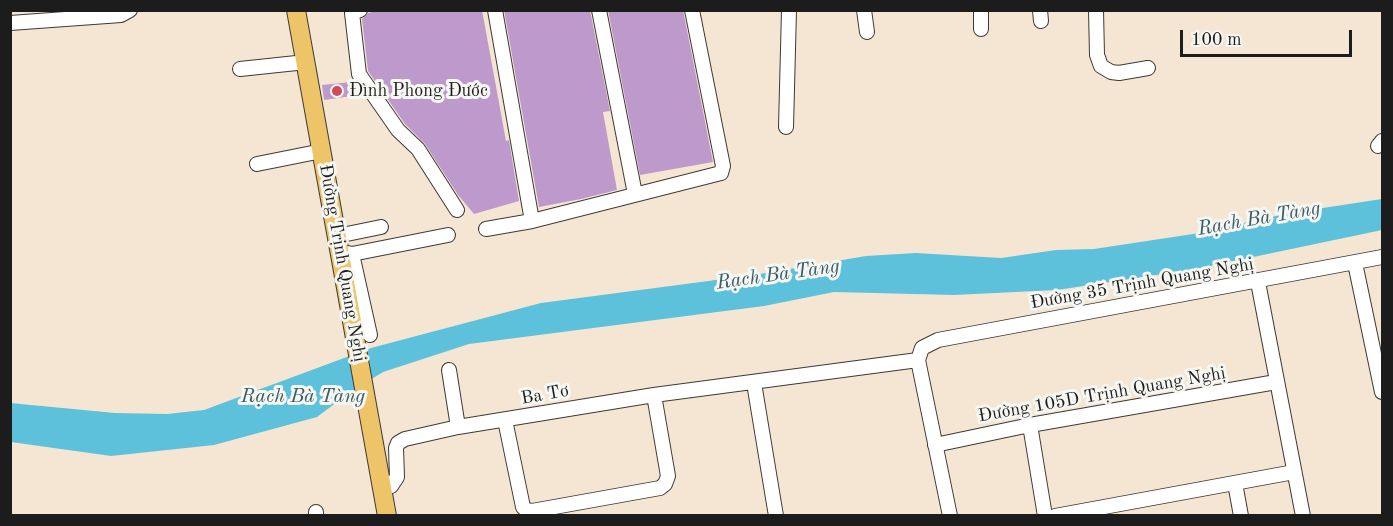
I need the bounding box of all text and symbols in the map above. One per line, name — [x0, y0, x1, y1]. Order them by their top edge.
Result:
scale bar — [1183, 18, 1356, 56]
text: 100 m — [1191, 31, 1242, 49]
place label: Đình Phong Đước — [349, 80, 488, 102]
marker: Đình Phong Đước — [330, 84, 344, 98]
street label: Đường Trịnh Quang Nghị — [314, 162, 370, 364]
water label: Rạch Bà Tàng — [1196, 196, 1322, 242]
water label: Rạch Bà Tàng — [715, 254, 841, 296]
street label: Đường 35 Trịnh Quang Nghị — [1029, 254, 1255, 314]
street label: Đường 105D Trịnh Quang Nghị — [977, 363, 1227, 427]
street label: Ba Tơ — [519, 380, 571, 410]
water label: Rạch Bà Tàng — [241, 385, 365, 409]

